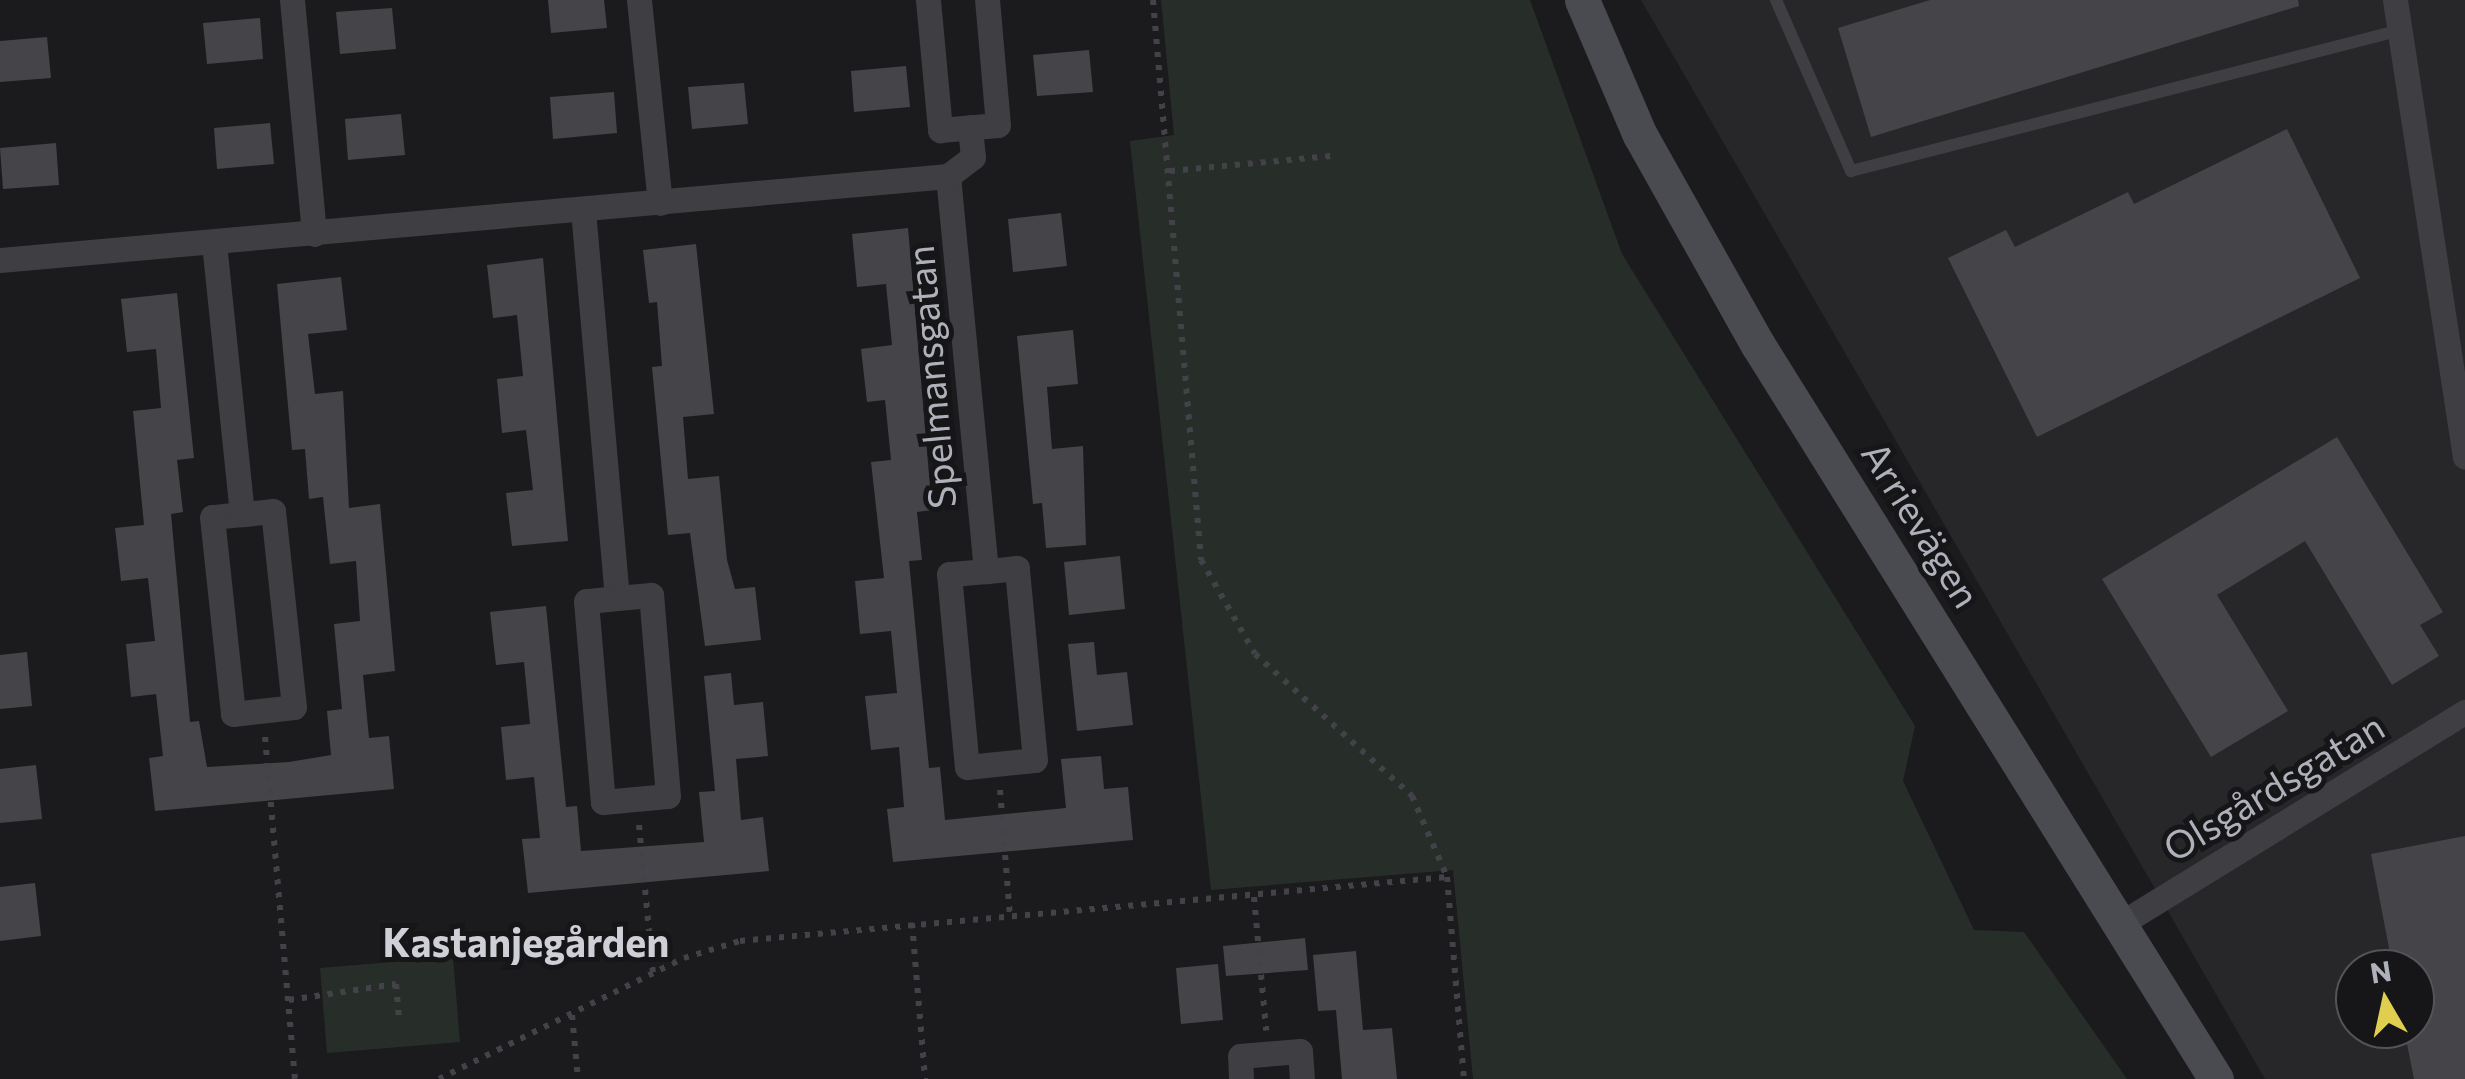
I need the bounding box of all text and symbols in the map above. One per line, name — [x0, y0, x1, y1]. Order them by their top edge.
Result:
street label: Spelmansgatan — [896, 244, 964, 510]
street label: Arrievägen — [1853, 433, 1991, 615]
street label: Olsgårdsgatan — [2154, 702, 2392, 870]
district label: Kastanjegården — [383, 917, 669, 965]
north arrow — [2335, 949, 2435, 1049]
text: N — [2368, 953, 2394, 990]

